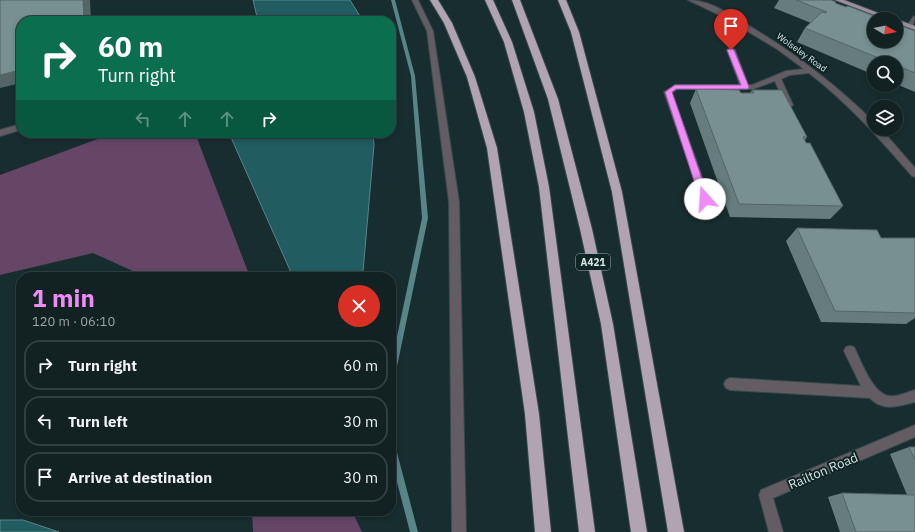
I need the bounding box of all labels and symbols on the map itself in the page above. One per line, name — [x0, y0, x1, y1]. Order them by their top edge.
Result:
pin — [714, 9, 748, 50]
north arrow — [867, 12, 903, 48]
street label: Wolseley Road — [775, 30, 829, 74]
position arrow — [684, 178, 726, 220]
road number: A421 — [576, 254, 610, 270]
street label: Railton Road — [786, 449, 860, 493]

